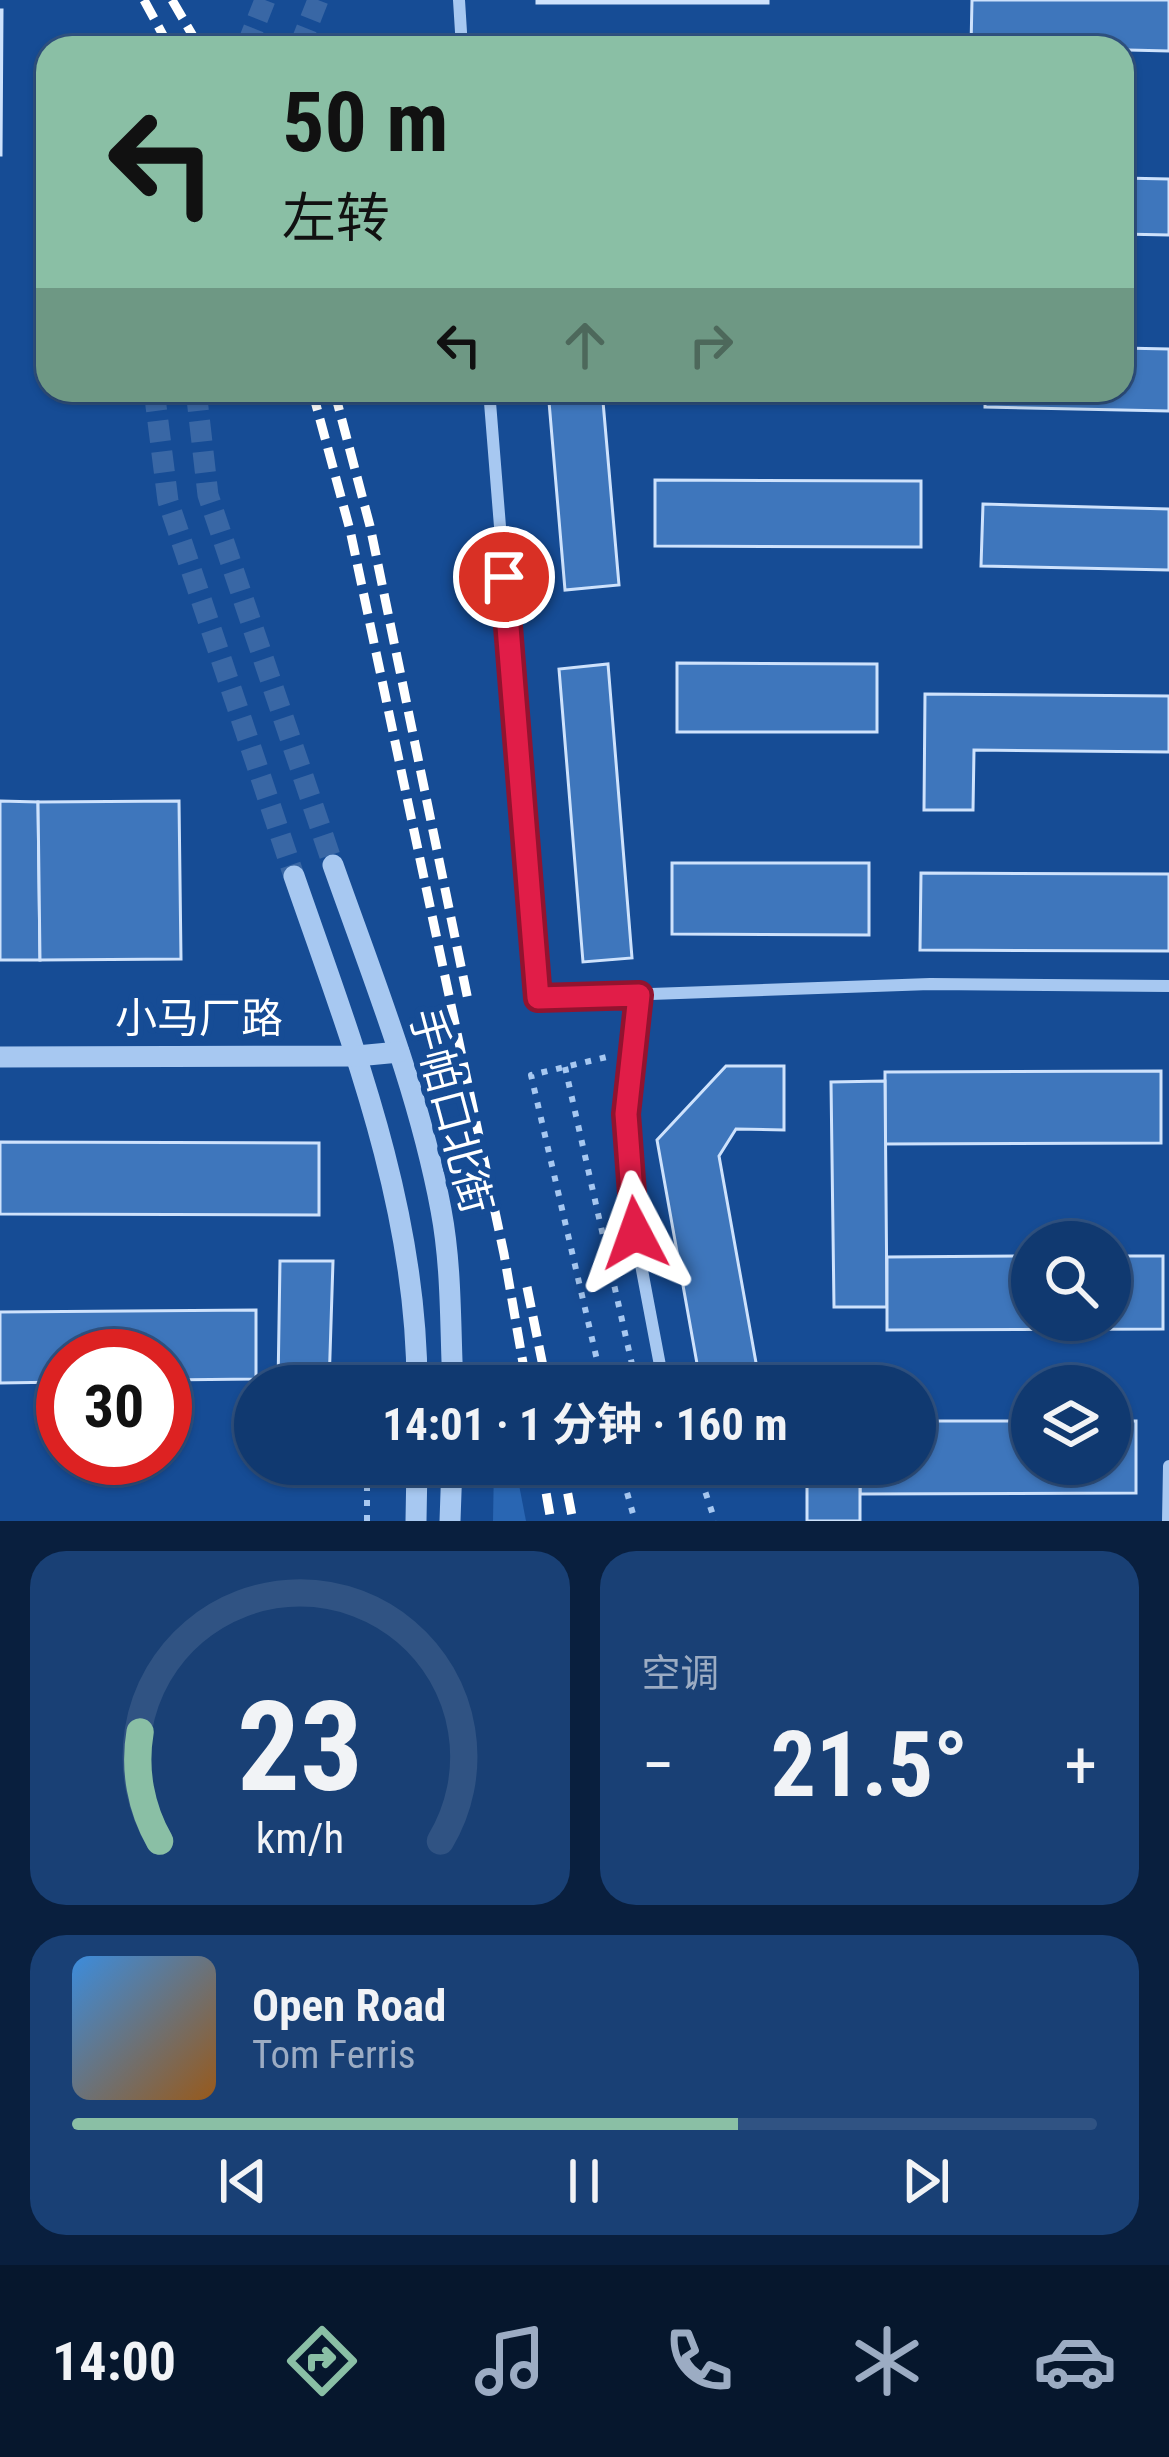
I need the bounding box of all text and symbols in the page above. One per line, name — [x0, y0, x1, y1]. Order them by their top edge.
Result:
text: 50 m — [282, 73, 449, 172]
icon: left — [84, 84, 240, 240]
text: 左转 — [282, 187, 390, 250]
icon: left — [426, 312, 492, 378]
icon: ahead — [552, 312, 618, 378]
icon: right — [678, 312, 744, 378]
pin — [453, 526, 555, 628]
icon: arrive — [471, 544, 537, 610]
street label: 小马厂路 — [115, 994, 283, 1043]
street label: 手帕口北街 — [400, 1003, 502, 1219]
position arrow — [572, 1170, 698, 1296]
map controls — [1011, 1221, 1131, 1485]
button: search — [1011, 1221, 1131, 1341]
speed limit sign: 30 — [36, 1329, 192, 1485]
button: layers — [1011, 1365, 1131, 1485]
text: 14:01 · 1 分钟 · 160 m — [382, 1398, 788, 1451]
text: 空调 — [642, 1651, 720, 1697]
text: 23 — [237, 1674, 363, 1820]
text: 21.5° — [771, 1713, 968, 1818]
text: − — [642, 1727, 675, 1804]
text: + — [1064, 1727, 1097, 1804]
text: km/h — [256, 1813, 344, 1863]
text: Open Road — [252, 1979, 446, 2032]
text: Tom Ferris — [252, 2032, 415, 2078]
icon: previous — [210, 2148, 276, 2214]
icon: pause — [551, 2148, 617, 2214]
icon: next — [893, 2148, 959, 2214]
icon: directions — [280, 2319, 364, 2403]
icon: music — [468, 2319, 552, 2403]
icon: phone — [657, 2319, 741, 2403]
icon: climate — [845, 2319, 929, 2403]
icon: car — [1033, 2319, 1117, 2403]
text: 14:00 — [52, 2330, 176, 2393]

